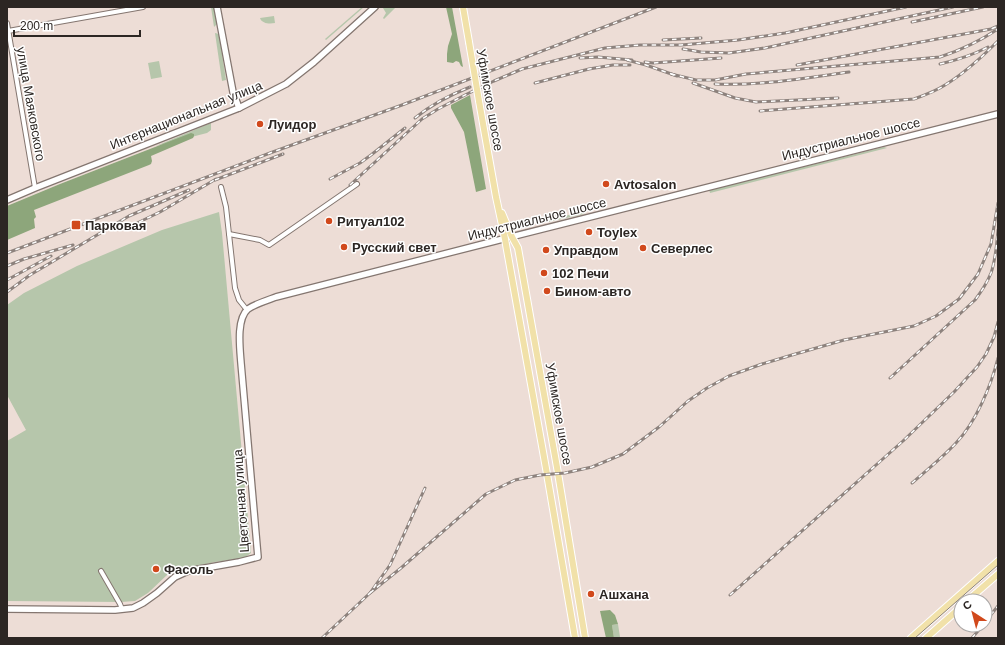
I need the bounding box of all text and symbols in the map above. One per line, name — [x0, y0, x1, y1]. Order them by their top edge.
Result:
scale bar — [14, 12, 140, 38]
text: 200 m — [20, 19, 53, 33]
street label: улица Маяковского — [14, 46, 48, 162]
street label: Уфимское шоссе — [474, 48, 506, 152]
street label: Интернациональная улица — [108, 77, 265, 152]
street label: Индустриальное шоссе — [780, 115, 922, 163]
place label: Луидор — [268, 117, 317, 132]
marker: Луидор — [255, 119, 265, 129]
place label: Avtosalon — [614, 177, 676, 192]
marker: Avtosalon — [601, 179, 611, 189]
street label: Индустриальное шоссе — [466, 195, 608, 243]
place label: Ритуал102 — [337, 214, 405, 229]
marker: Ритуал102 — [324, 216, 334, 226]
place label: Парковая — [85, 218, 146, 233]
marker: Парковая — [70, 219, 82, 231]
place label: Toylex — [597, 225, 638, 240]
marker: Toylex — [584, 227, 594, 237]
place label: Русский свет — [352, 240, 437, 255]
place label: Северлес — [651, 241, 713, 256]
marker: Русский свет — [339, 242, 349, 252]
place label: Управдом — [554, 243, 618, 258]
marker: Северлес — [638, 243, 648, 253]
marker: Управдом — [541, 245, 551, 255]
place label: 102 Печи — [552, 266, 609, 281]
marker: 102 Печи — [539, 268, 549, 278]
place label: Бином-авто — [555, 284, 631, 299]
marker: Бином-авто — [542, 286, 552, 296]
street label: Уфимское шоссе — [543, 362, 575, 466]
street label: Цветочная улица — [230, 448, 252, 553]
place label: Фасоль — [164, 562, 213, 577]
marker: Фасоль — [151, 564, 161, 574]
place label: Ашхана — [599, 587, 650, 602]
marker: Ашхана — [586, 589, 596, 599]
north arrow — [953, 593, 993, 633]
text: С — [960, 598, 974, 612]

